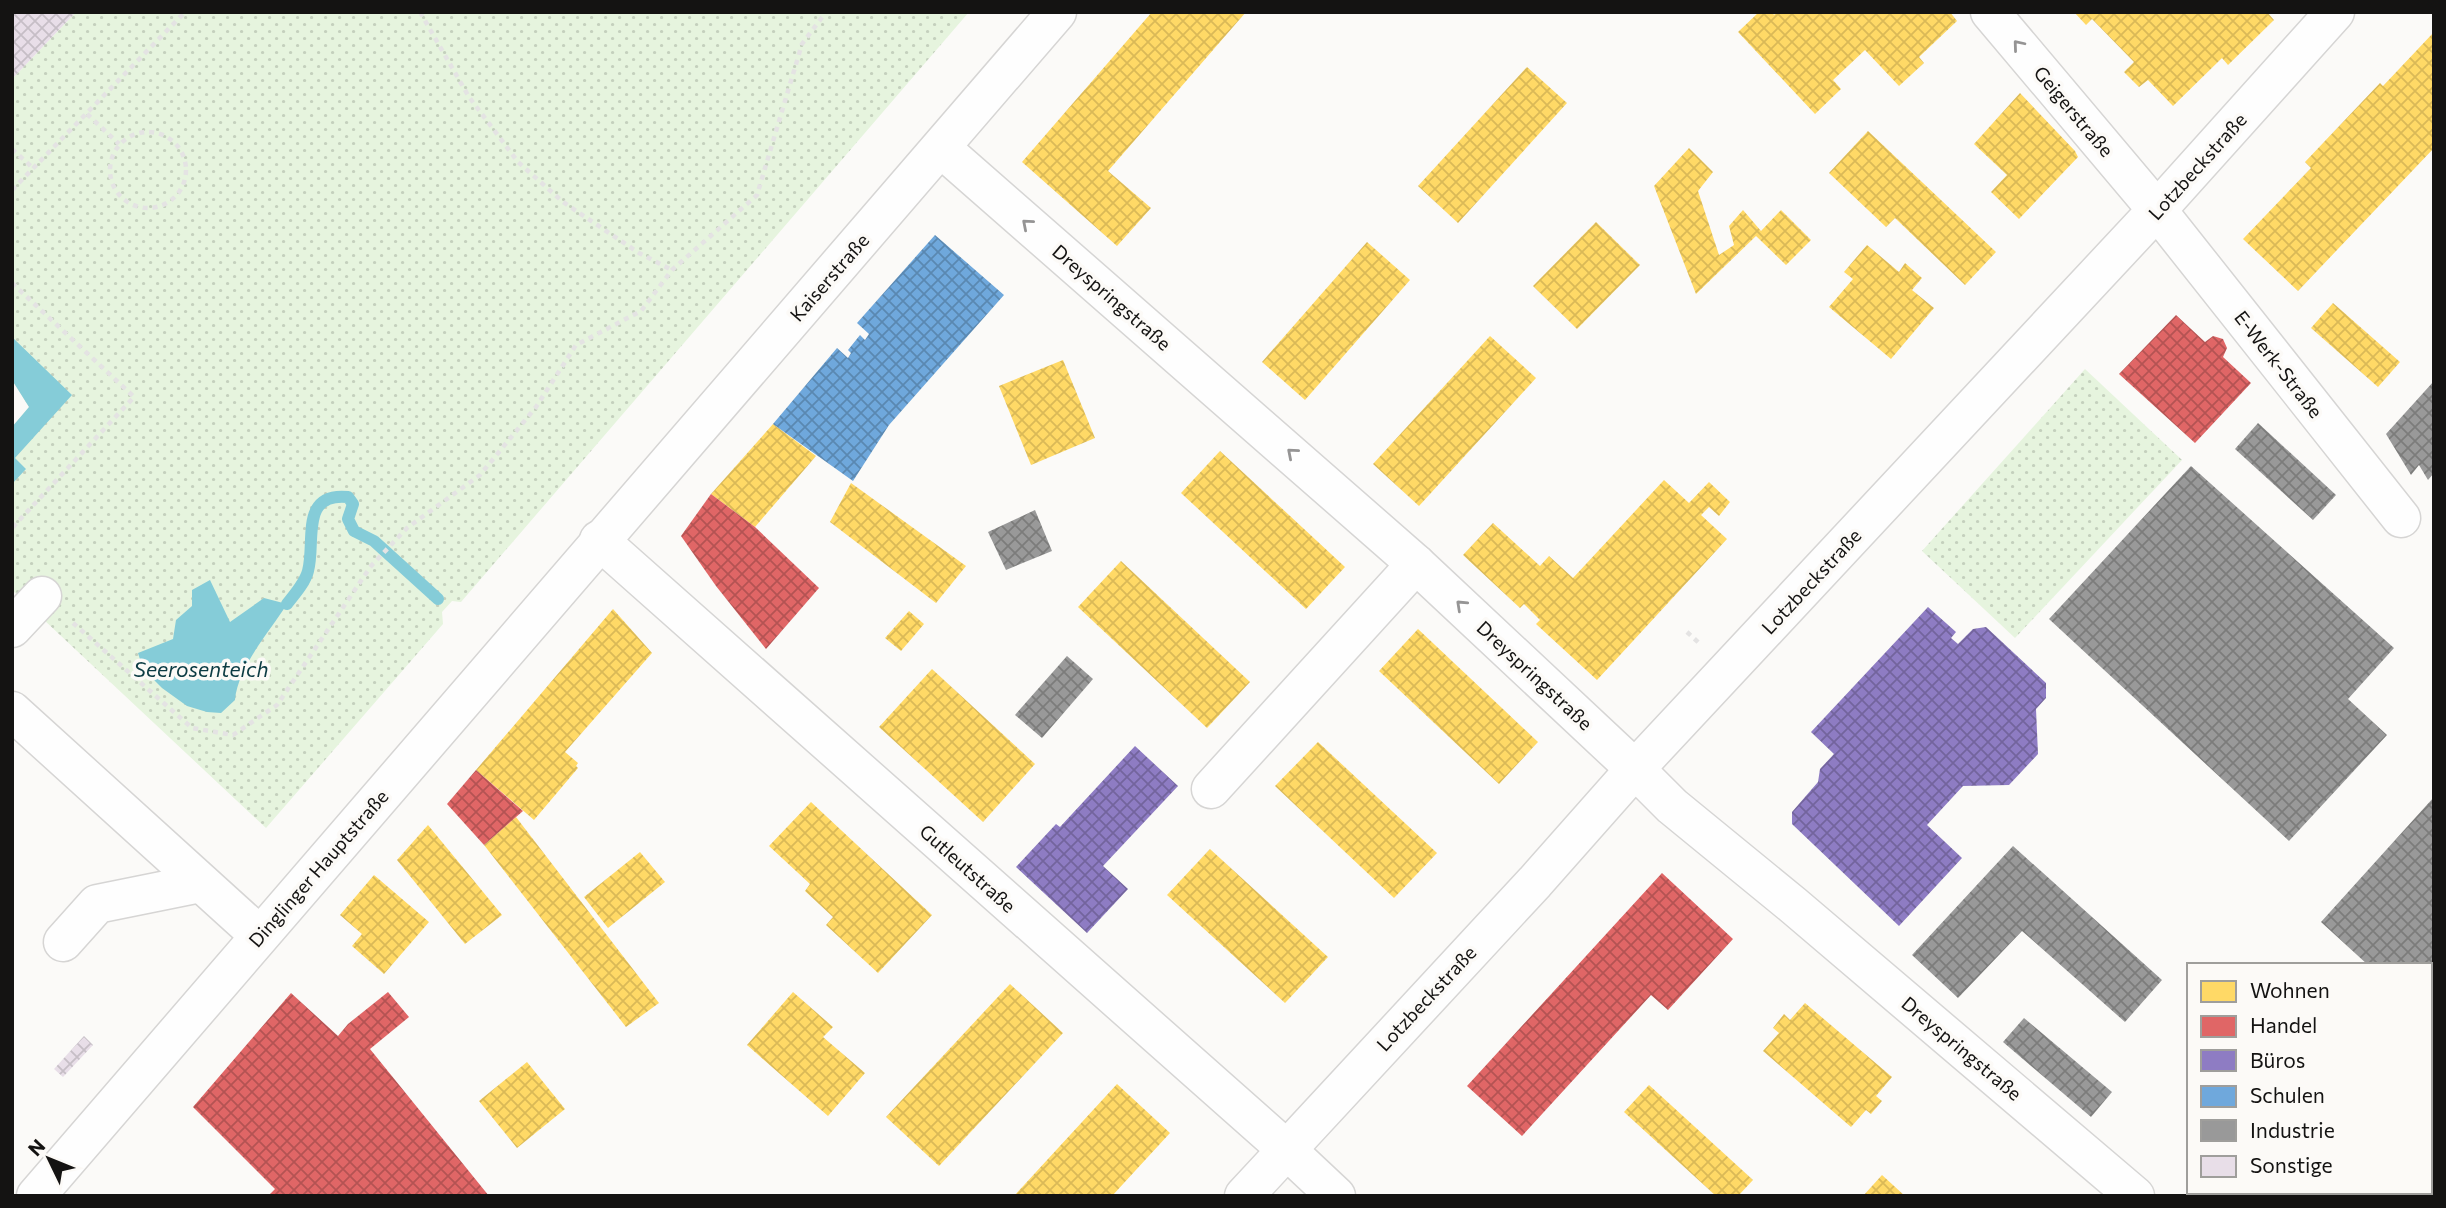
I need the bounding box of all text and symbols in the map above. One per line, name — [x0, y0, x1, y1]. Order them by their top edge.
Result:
one-way arrow — [2014, 41, 2026, 54]
street label: Geigerstraße — [2029, 61, 2119, 161]
street label: Lotzbeckstraße — [2143, 108, 2251, 224]
one-way arrow — [1022, 220, 1035, 232]
street label: Kaiserstraße — [785, 228, 873, 326]
street label: Dreyspringstraße — [1048, 239, 1176, 355]
street label: E-Werk-Straße — [2230, 306, 2328, 422]
one-way arrow — [1287, 449, 1300, 461]
street label: Lotzbeckstraße — [1756, 524, 1866, 638]
one-way arrow — [1456, 601, 1469, 613]
street label: Dreyspringstraße — [1472, 616, 1598, 734]
water label: Seerosenteich — [134, 656, 268, 681]
street label: Dinglinger Hauptstraße — [243, 785, 393, 951]
street label: Gutleutstraße — [915, 819, 1021, 917]
street label: Lotzbeckstraße — [1371, 941, 1481, 1055]
legend — [2187, 963, 2432, 1194]
text: Wohnen — [2250, 977, 2330, 1002]
street label: Dreyspringstraße — [1897, 991, 2027, 1105]
text: Handel — [2250, 1012, 2317, 1037]
text: Büros — [2250, 1047, 2305, 1072]
text: Schulen — [2250, 1082, 2325, 1107]
text: Industrie — [2250, 1117, 2335, 1142]
north arrow — [14, 1124, 84, 1194]
text: N — [23, 1134, 49, 1160]
text: Sonstige — [2250, 1152, 2333, 1177]

